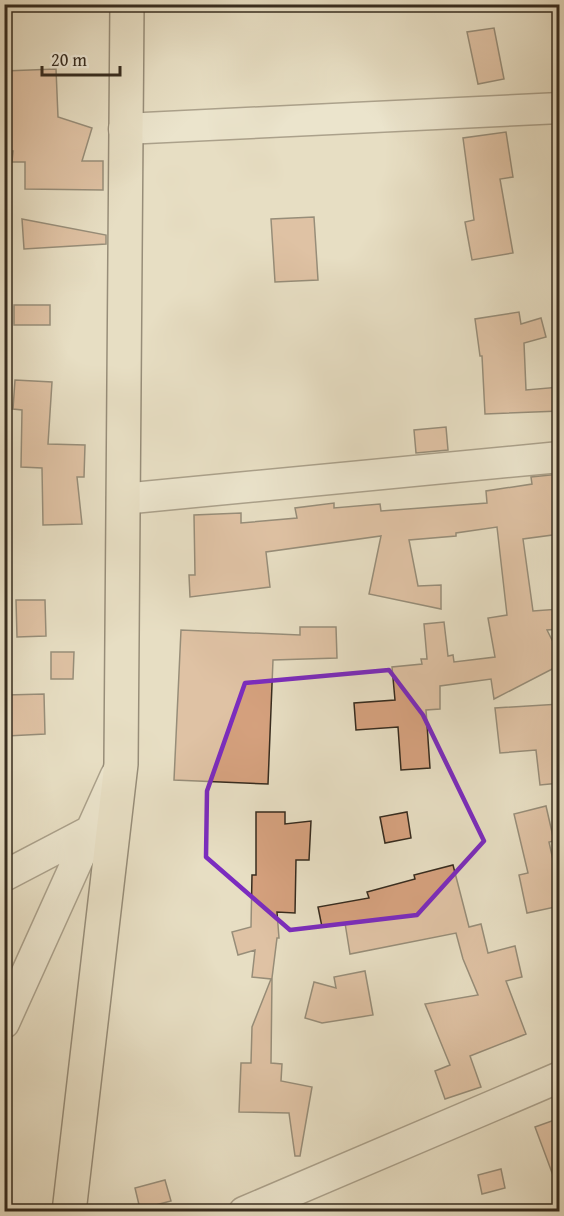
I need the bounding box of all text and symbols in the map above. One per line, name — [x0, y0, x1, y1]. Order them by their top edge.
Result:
scale bar — [42, 39, 120, 77]
text: 20 m — [51, 46, 87, 73]

